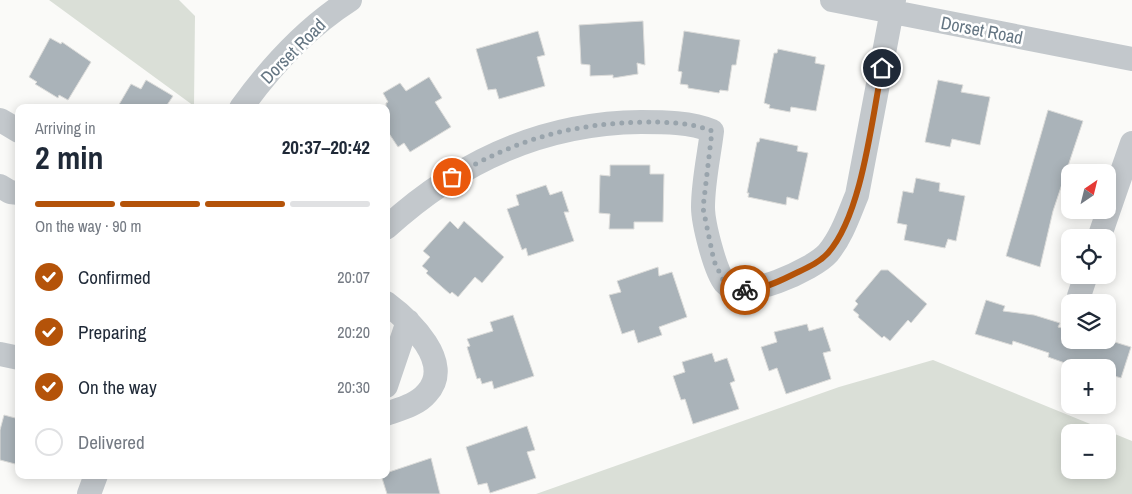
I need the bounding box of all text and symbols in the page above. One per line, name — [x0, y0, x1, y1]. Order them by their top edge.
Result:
street label: Dorset Road — [939, 10, 1025, 50]
street label: Dorset Road — [255, 13, 331, 89]
pin — [861, 47, 903, 89]
icon: home — [868, 54, 896, 82]
text: Arriving in — [35, 117, 96, 139]
text: 20:37–20:42 — [282, 134, 370, 160]
text: 2 min — [35, 136, 104, 179]
pin — [431, 156, 473, 198]
icon: bag — [438, 163, 466, 191]
north arrow — [1061, 164, 1116, 219]
map controls — [1061, 164, 1116, 479]
text: On the way · 90 m — [35, 215, 141, 237]
button: locate — [1061, 229, 1116, 284]
icon: check — [35, 263, 63, 291]
text: Confirmed — [78, 264, 151, 290]
courier — [720, 265, 770, 315]
text: 20:07 — [337, 266, 370, 288]
icon: bike — [731, 276, 759, 304]
button: layers — [1061, 294, 1116, 349]
icon: check — [35, 318, 63, 346]
text: Preparing — [78, 319, 146, 345]
text: 20:20 — [337, 321, 370, 343]
button: + — [1061, 359, 1116, 414]
icon: check — [35, 373, 63, 401]
text: On the way — [78, 374, 157, 400]
text: 20:30 — [337, 376, 370, 398]
button: − — [1061, 424, 1116, 479]
text: Delivered — [78, 429, 145, 455]

